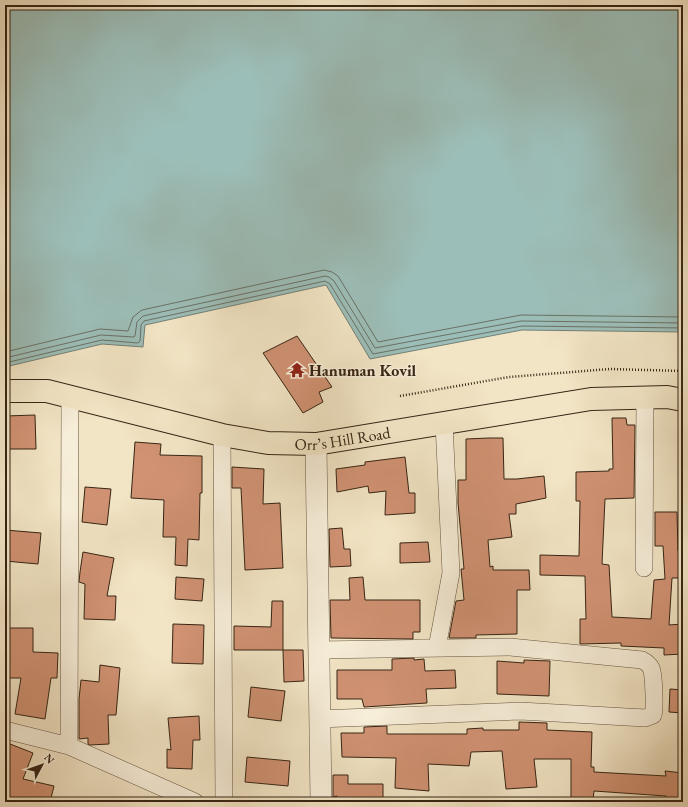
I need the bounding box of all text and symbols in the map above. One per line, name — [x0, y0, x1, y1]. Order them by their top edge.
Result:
place label: Hanuman Kovil — [309, 360, 417, 381]
temple icon: Hanuman Kovil — [288, 361, 306, 379]
street label: Orr’s Hill Road — [294, 422, 393, 455]
north arrow — [22, 745, 62, 785]
text: N — [41, 750, 58, 766]

